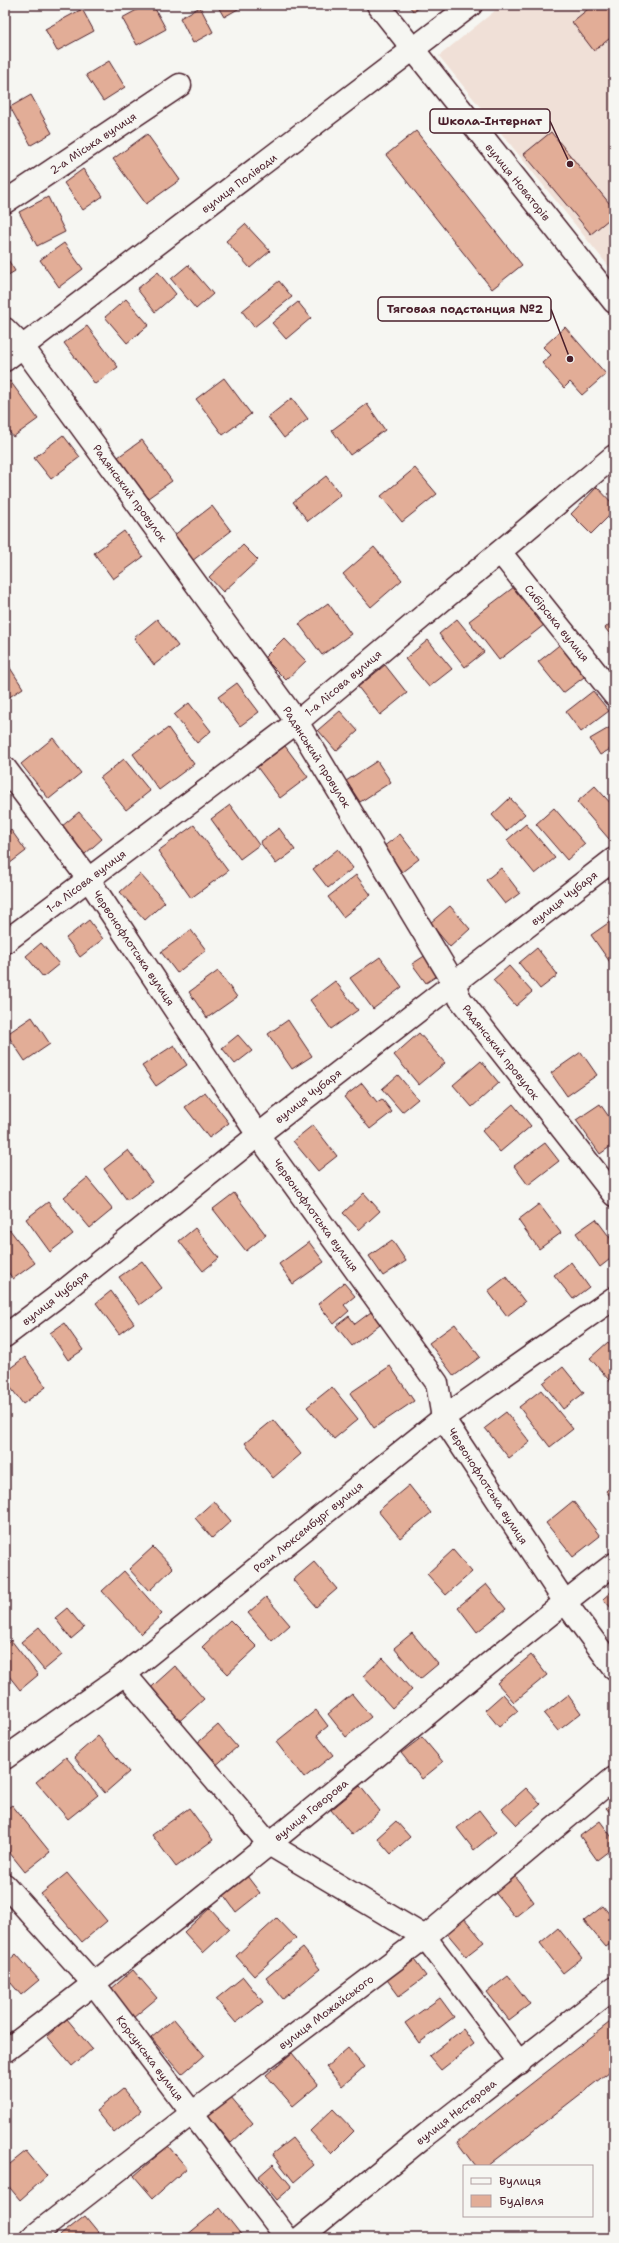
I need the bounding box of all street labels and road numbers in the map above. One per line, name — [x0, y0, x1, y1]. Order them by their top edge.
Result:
street label: 2-а Міська вулиця — [47, 109, 139, 178]
street label: вулиця Новаторів — [482, 140, 554, 224]
street label: вулиця Поліводи — [198, 150, 280, 217]
street label: Радянський провулок — [89, 442, 170, 545]
street label: Сибірська вулиця — [521, 582, 592, 665]
street label: 1-а Лісова вулиця — [302, 647, 385, 720]
street label: Радянський провулок — [279, 704, 354, 811]
street label: 1-а Лісова вулиця — [43, 846, 129, 916]
street label: вулиця Чубаря — [528, 868, 601, 929]
street label: Червонофлотська вулиця — [89, 888, 178, 1009]
street label: Радянський провулок — [459, 1002, 543, 1103]
street label: вулиця Чубаря — [272, 1066, 345, 1127]
street label: Червонофлотська вулиця — [270, 1156, 362, 1275]
street label: вулиця Чубаря — [19, 1268, 92, 1329]
street label: Червонофлотська вулиця — [444, 1425, 531, 1547]
street label: Рози Люксембург вулиця — [250, 1478, 366, 1576]
street label: вулиця Говорова — [271, 1776, 352, 1845]
street label: вулиця Можайського — [276, 1971, 377, 2053]
street label: Корсунська вулиця — [113, 2013, 187, 2104]
street label: вулиця Нестерова — [413, 2076, 500, 2149]

